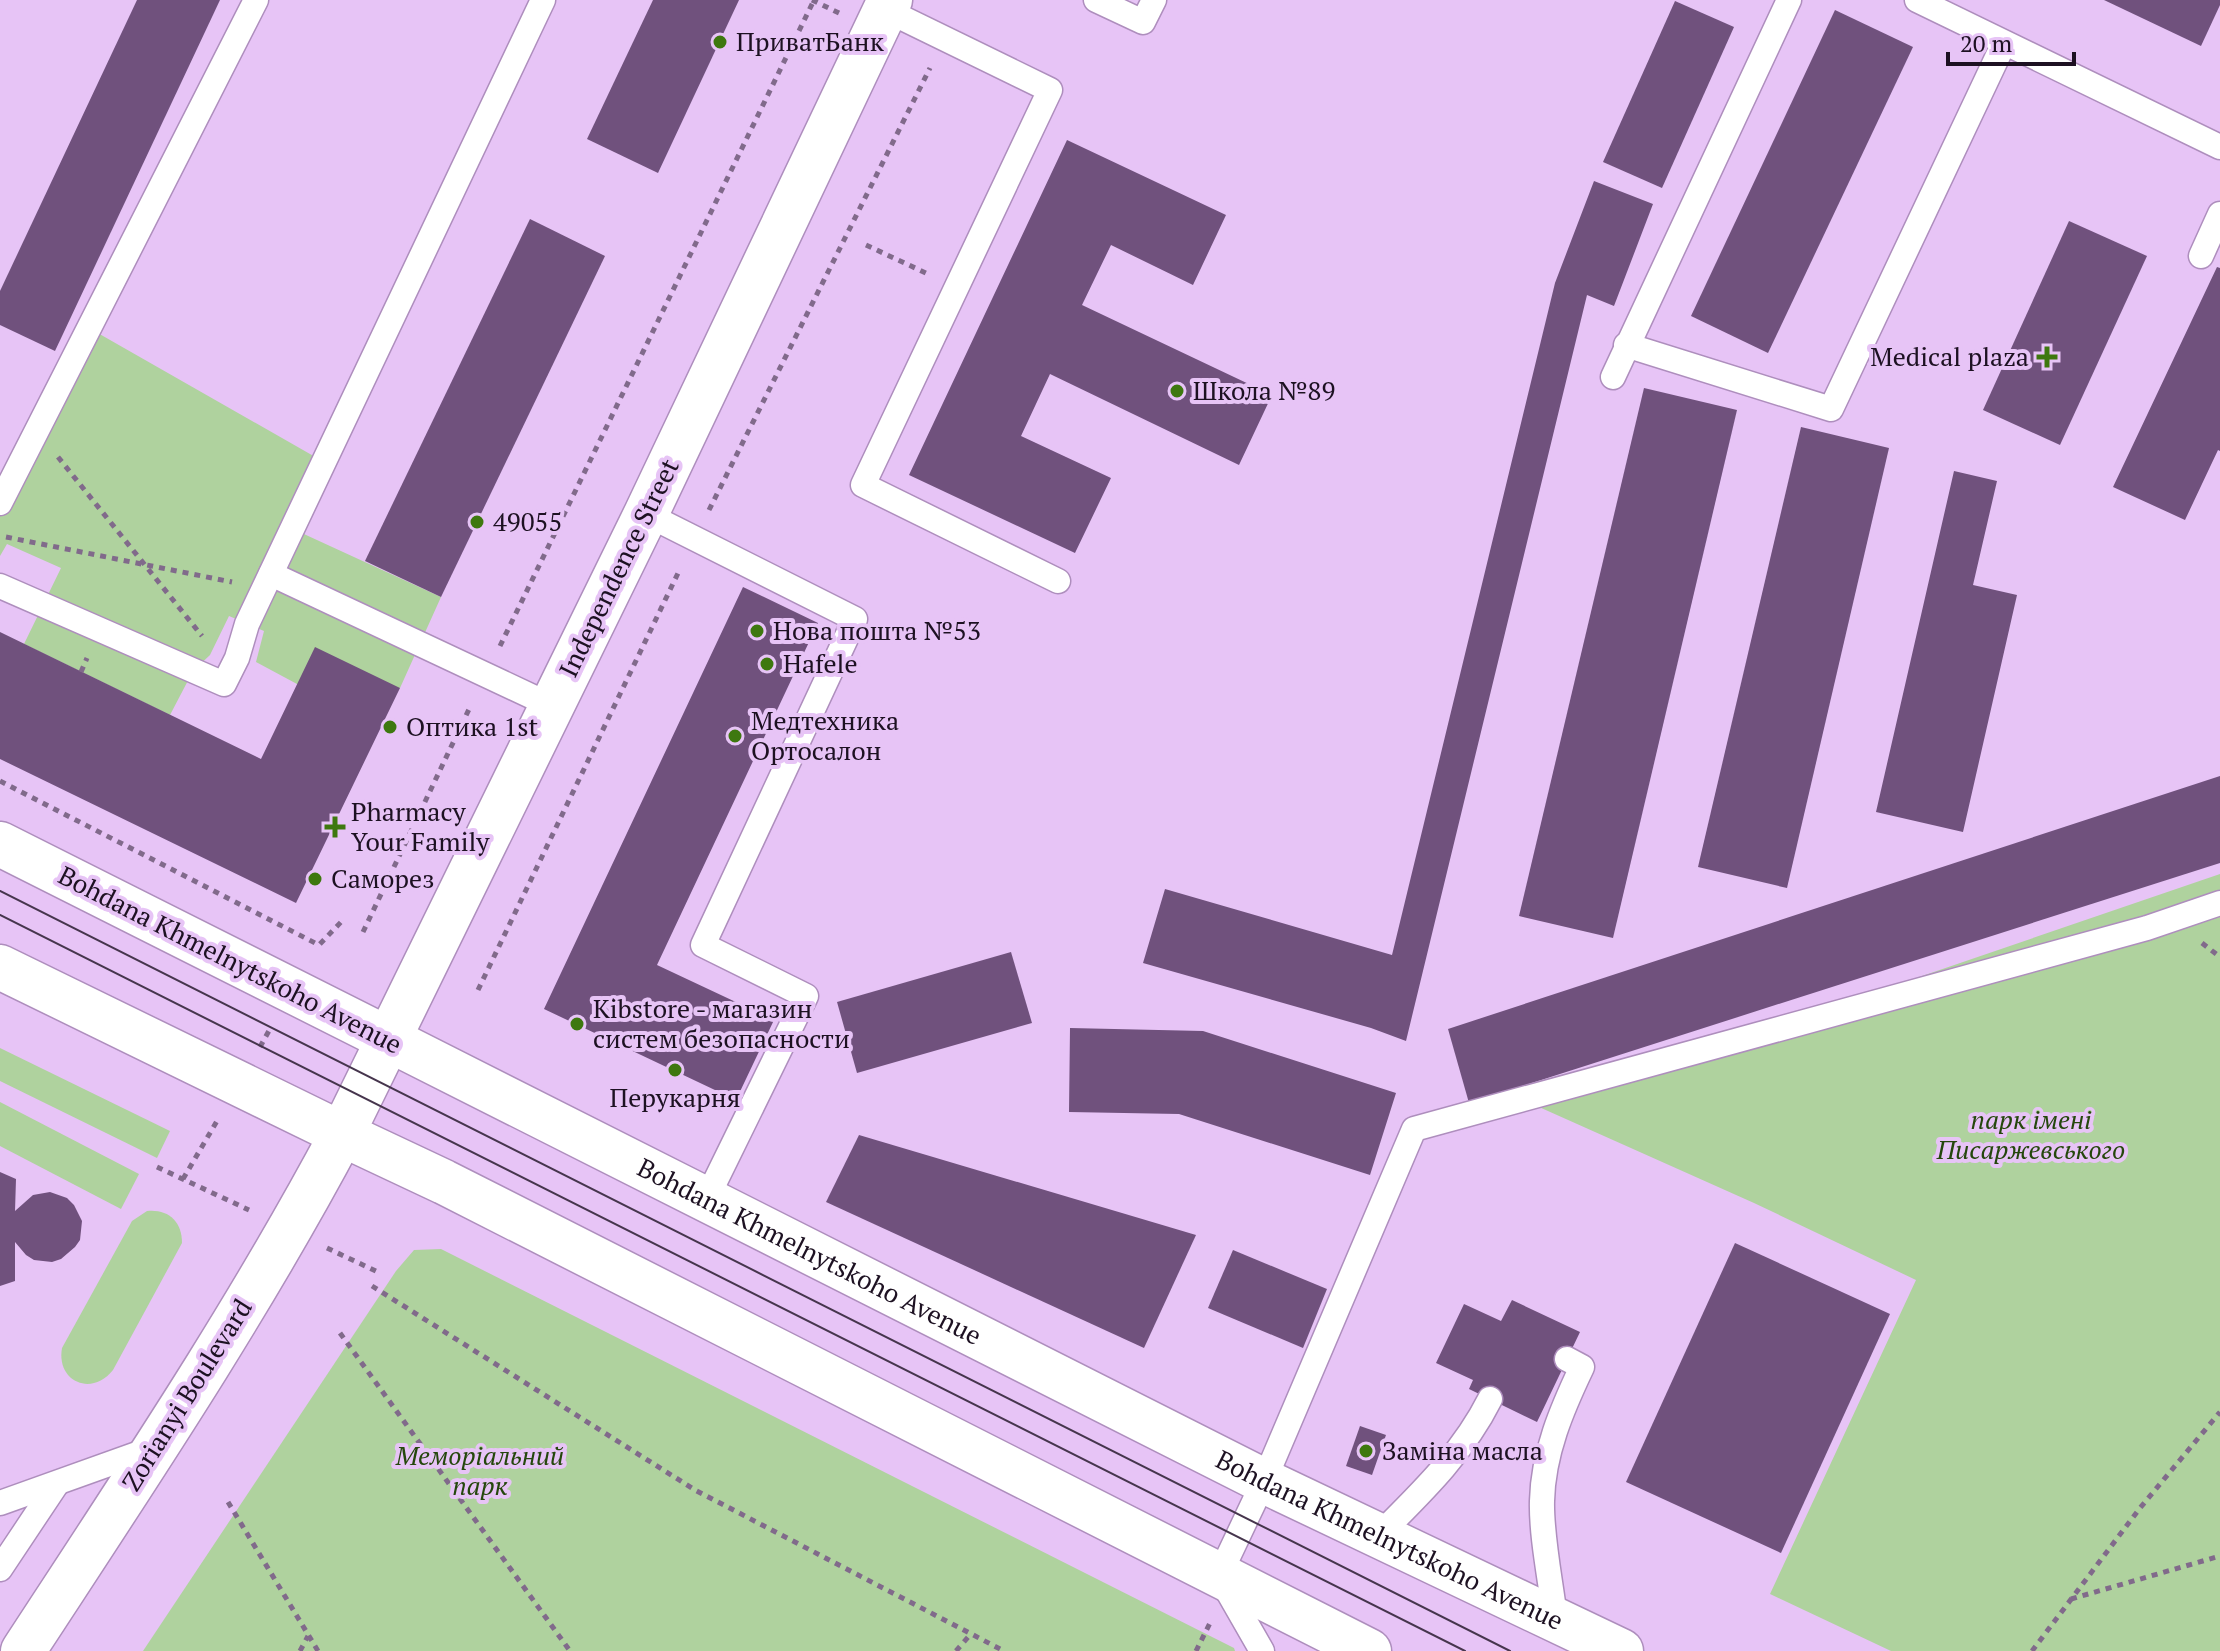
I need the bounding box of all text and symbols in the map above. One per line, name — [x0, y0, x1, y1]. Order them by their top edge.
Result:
scale bar — [1948, 16, 2074, 66]
place label: ПриватБанк — [736, 24, 885, 58]
text: 20 m — [1960, 27, 2012, 59]
marker: ПриватБанк — [711, 33, 729, 51]
place label: Medical plaza — [1870, 339, 2029, 373]
marker: Medical plaza — [2036, 346, 2058, 368]
place label: Школа №89 — [1193, 373, 1335, 407]
marker: Школа №89 — [1168, 382, 1186, 400]
street label: Independence Street — [550, 453, 686, 682]
place label: 49055 — [493, 504, 562, 538]
marker: 49055 — [468, 513, 486, 531]
place label: Нова пошта №53 — [773, 613, 981, 647]
marker: Нова пошта №53 — [748, 622, 766, 640]
place label: Hafele — [783, 646, 857, 680]
marker: Hafele — [758, 655, 776, 673]
place label: Медтехника Ортосалон — [751, 703, 899, 767]
place label: Оптика 1st — [406, 709, 539, 743]
marker: Оптика 1st — [381, 718, 399, 736]
marker: Медтехника Ортосалон — [726, 727, 744, 745]
place label: Pharmacy Your Family — [351, 794, 490, 858]
marker: Pharmacy Your Family — [326, 818, 344, 836]
street label: Bohdana Khmelnytskoho Avenue — [53, 857, 408, 1061]
place label: Саморез — [331, 861, 434, 895]
marker: Саморез — [306, 870, 324, 888]
place label: Kibstore - магазин систем безопасности — [593, 991, 850, 1055]
marker: Kibstore - магазин систем безопасности — [568, 1015, 586, 1033]
marker: Перукарня — [666, 1061, 684, 1079]
place label: Перукарня — [610, 1080, 740, 1114]
park label: парк імені Писаржевського — [1936, 1102, 2125, 1166]
street label: Bohdana Khmelnytskoho Avenue — [632, 1150, 988, 1352]
street label: Zorianyi Boulevard — [114, 1292, 259, 1497]
place label: Заміна масла — [1382, 1433, 1543, 1467]
park label: Меморіальний парк — [395, 1438, 564, 1502]
street label: Bohdana Khmelnytskoho Avenue — [1211, 1442, 1569, 1637]
marker: Заміна масла — [1357, 1442, 1375, 1460]

